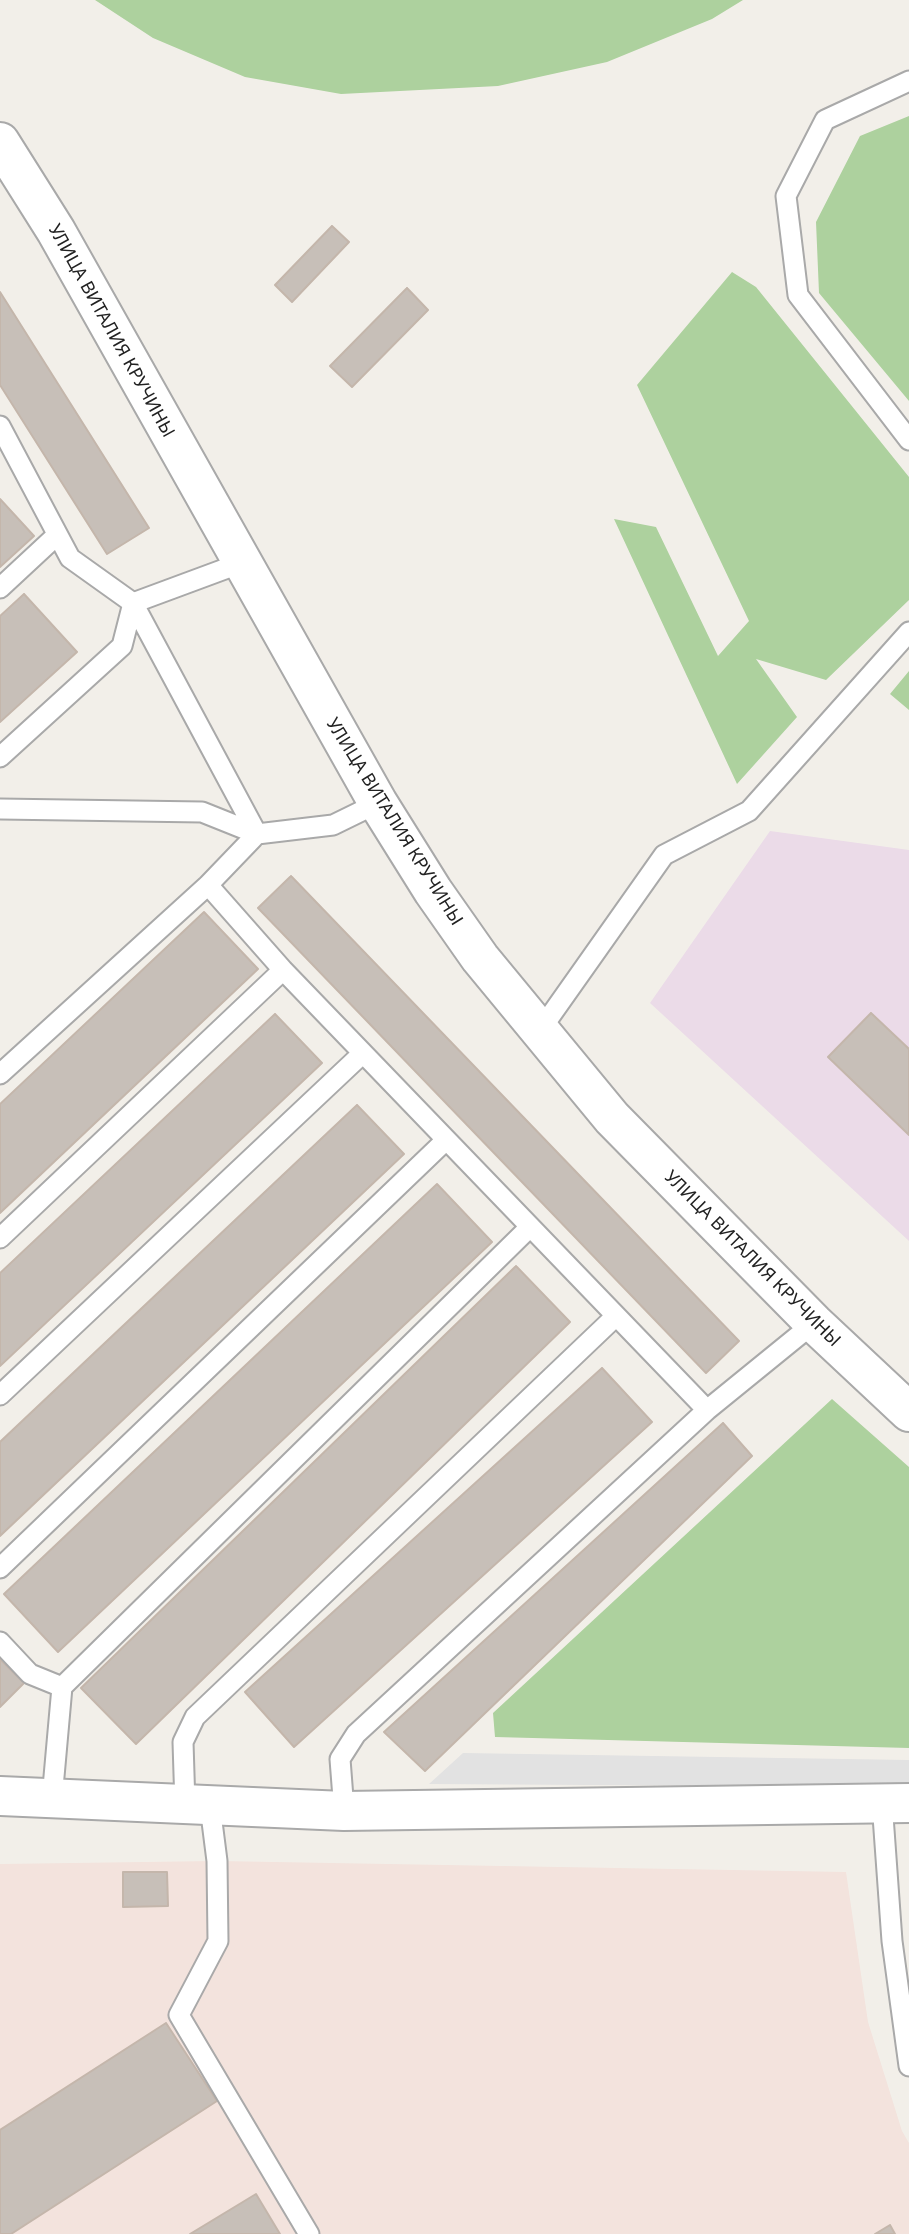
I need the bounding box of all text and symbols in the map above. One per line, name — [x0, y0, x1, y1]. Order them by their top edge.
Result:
street label: УЛИЦА ВИТАЛИЯ КРУЧИНЫ — [43, 221, 179, 441]
street label: УЛИЦА ВИТАЛИЯ КРУЧИНЫ — [321, 714, 467, 930]
street label: УЛИЦА ВИТАЛИЯ КРУЧИНЫ — [659, 1166, 845, 1352]

